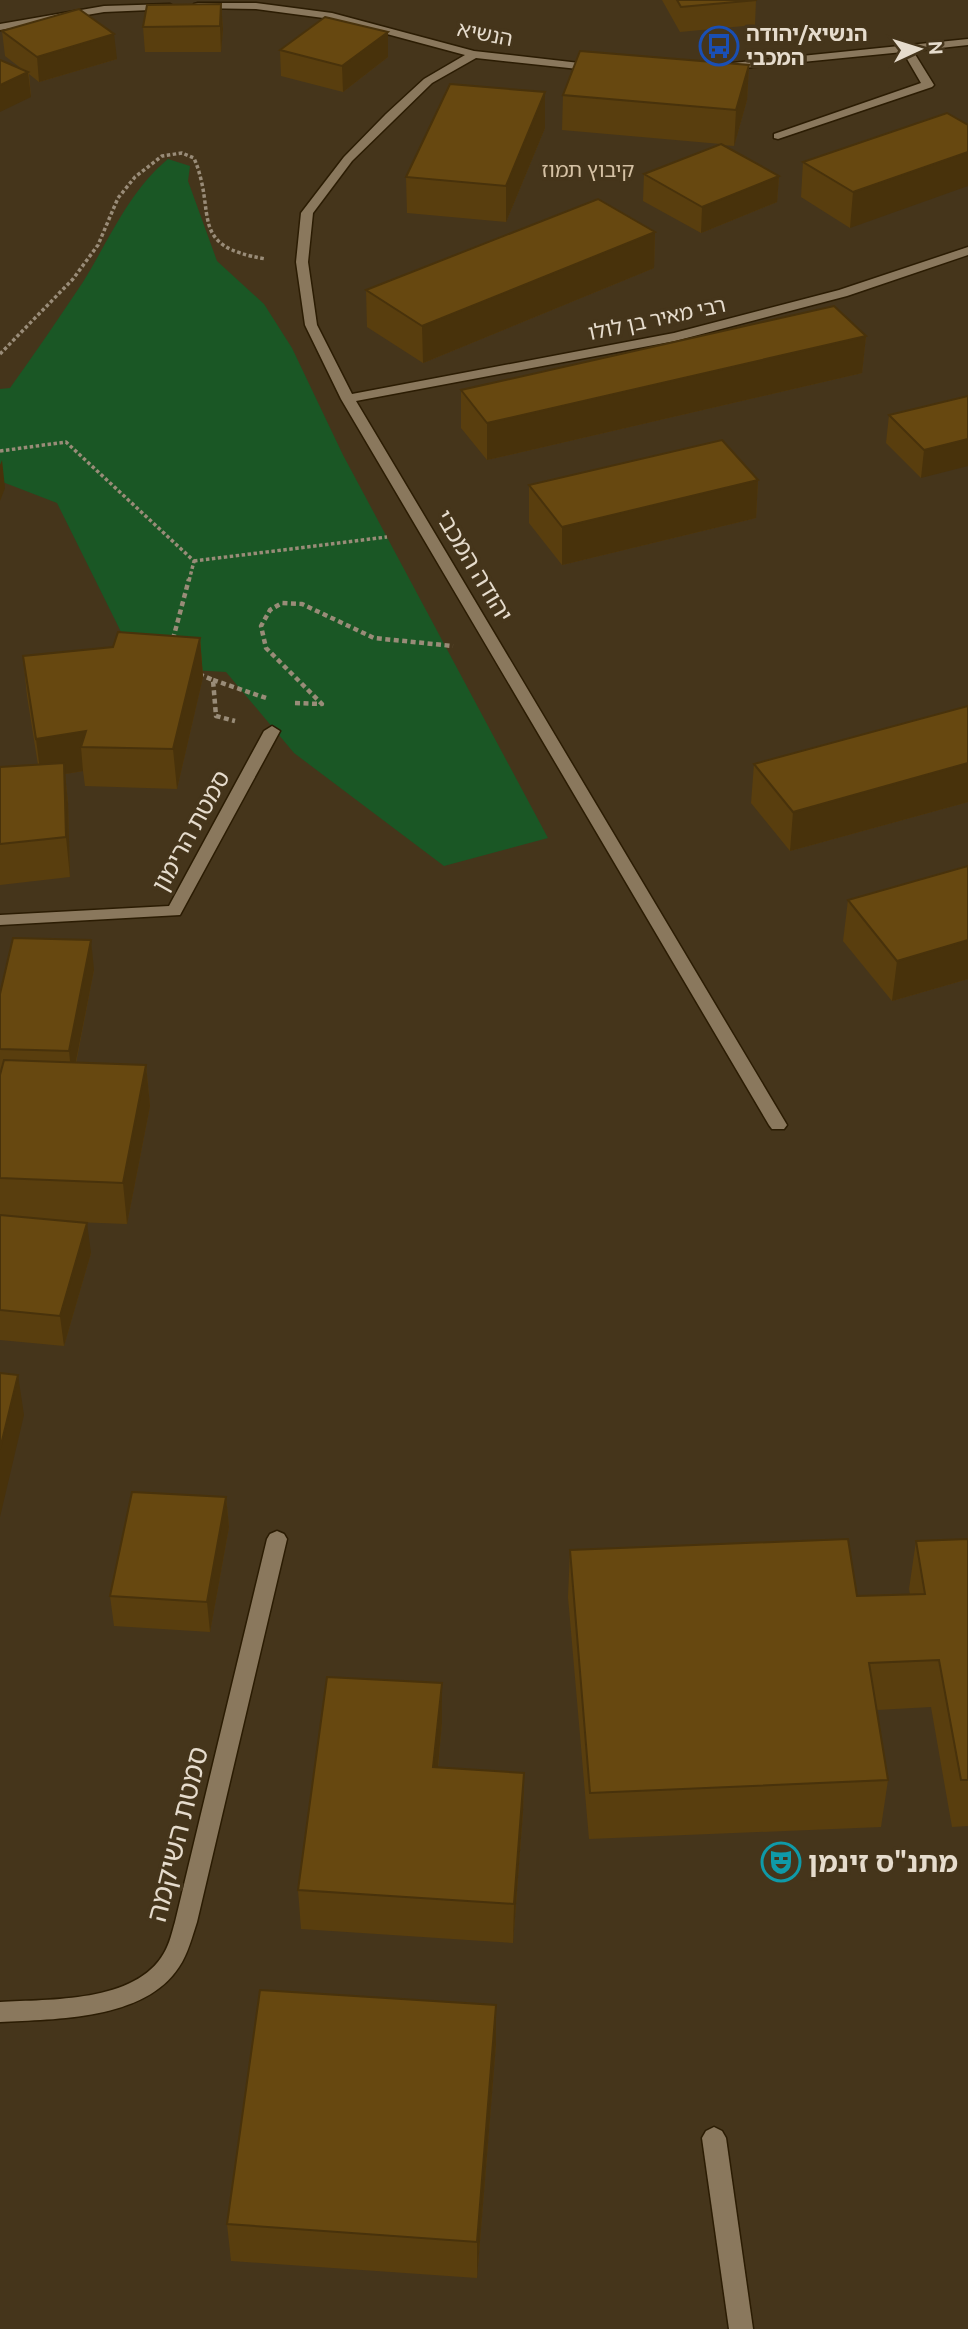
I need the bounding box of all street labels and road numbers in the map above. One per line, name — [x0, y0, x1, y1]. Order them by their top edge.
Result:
street label: הנשיא — [455, 16, 515, 50]
street label: רבי מאיר בן לולו — [586, 292, 728, 344]
street label: יהודה המכבי — [431, 505, 518, 626]
street label: סמטת הרימון — [146, 766, 235, 896]
street label: סמטת השיקמה — [140, 1743, 213, 1925]

